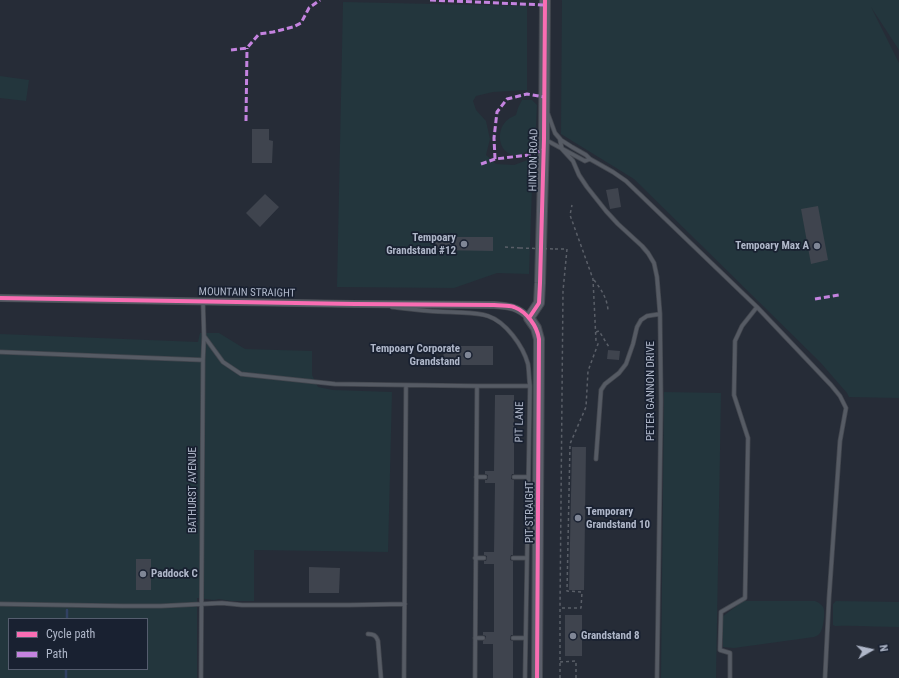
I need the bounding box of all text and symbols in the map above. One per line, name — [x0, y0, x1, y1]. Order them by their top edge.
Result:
street label: HINTON ROAD — [527, 129, 541, 191]
place label: Tempoary Grandstand #12 — [386, 231, 456, 257]
marker: Tempoary Grandstand #12 — [459, 239, 469, 249]
place label: Tempoary Max A — [735, 239, 809, 253]
marker: Tempoary Max A — [812, 241, 822, 251]
street label: MOUNTAIN STRAIGHT — [199, 286, 295, 300]
street label: PETER GANNON DRIVE — [644, 341, 658, 441]
place label: Tempoary Corporate Grandstand — [370, 342, 460, 368]
marker: Tempoary Corporate Grandstand — [463, 350, 473, 360]
street label: PIT LANE — [513, 401, 527, 443]
street label: BATHURST AVENUE — [186, 447, 200, 533]
street label: PIT STRAIGHT — [523, 481, 537, 543]
place label: Temporary Grandstand 10 — [586, 505, 650, 531]
marker: Temporary Grandstand 10 — [573, 513, 583, 523]
place label: Paddock C — [151, 567, 198, 581]
marker: Paddock C — [138, 569, 148, 579]
legend — [8, 618, 148, 670]
text: Cycle path — [46, 627, 95, 641]
place label: Grandstand 8 — [581, 629, 639, 643]
north arrow — [851, 630, 891, 670]
marker: Grandstand 8 — [568, 631, 578, 641]
text: N — [876, 644, 890, 652]
text: Path — [46, 647, 68, 661]

